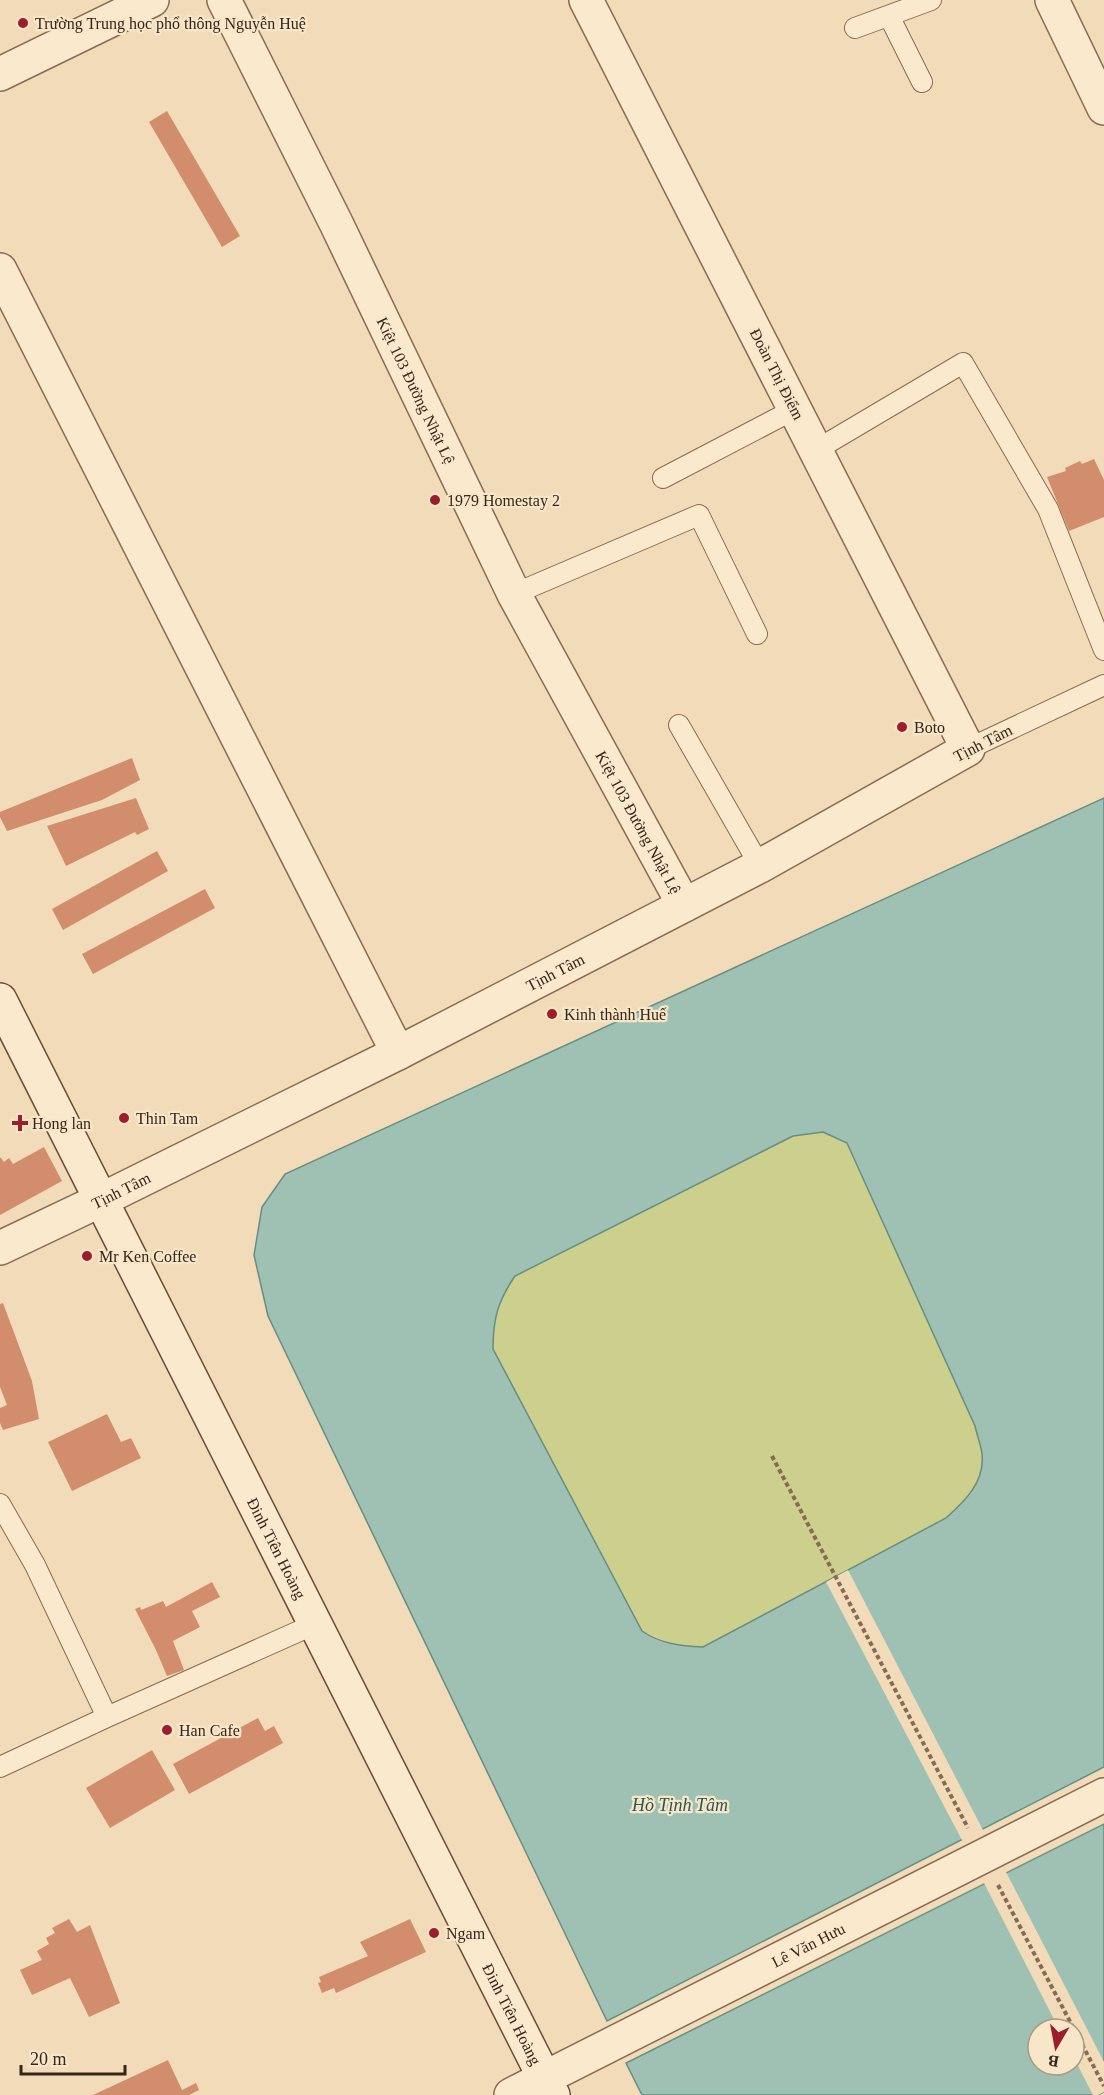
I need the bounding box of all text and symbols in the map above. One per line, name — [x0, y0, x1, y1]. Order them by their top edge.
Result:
place label: Trường Trung học phổ thông Nguyễn Huệ — [35, 15, 306, 33]
marker: Trường Trung học phổ thông Nguyễn Huệ — [16, 16, 30, 30]
street label: Kiệt 103 Đường Nhật Lệ — [374, 314, 459, 466]
street label: Đoàn Thị Điểm — [747, 326, 808, 423]
place label: 1979 Homestay 2 — [447, 492, 560, 510]
marker: 1979 Homestay 2 — [428, 493, 442, 507]
place label: Boto — [914, 719, 945, 736]
marker: Boto — [895, 720, 909, 734]
street label: Tịnh Tâm — [951, 721, 1016, 765]
street label: Kiệt 103 Đường Nhật Lệ — [593, 748, 685, 897]
street label: Tịnh Tâm — [523, 950, 588, 994]
place label: Kinh thành Huế — [564, 1006, 667, 1023]
marker: Kinh thành Huế — [545, 1007, 559, 1021]
place label: Thin Tam — [136, 1110, 199, 1127]
marker: Thin Tam — [117, 1111, 131, 1125]
place label: Hong lan — [32, 1115, 91, 1133]
marker: Hong lan — [13, 1116, 27, 1130]
street label: Tịnh Tâm — [89, 1168, 153, 1212]
place label: Mr Ken Coffee — [99, 1248, 196, 1265]
marker: Mr Ken Coffee — [80, 1249, 94, 1263]
street label: Đinh Tiên Hoàng — [244, 1495, 309, 1602]
place label: Han Cafe — [179, 1722, 240, 1739]
marker: Han Cafe — [160, 1723, 174, 1737]
water label: Hồ Tịnh Tâm — [631, 1795, 728, 1815]
street label: Lê Văn Hưu — [769, 1919, 847, 1970]
place label: Ngam — [446, 1925, 486, 1943]
marker: Ngam — [427, 1926, 441, 1940]
street label: Đinh Tiên Hoàng — [479, 1961, 545, 2068]
north arrow — [1026, 2017, 1086, 2077]
scale bar — [21, 2038, 124, 2076]
text: 20 m — [30, 2049, 67, 2069]
text: B — [1046, 2052, 1060, 2071]

